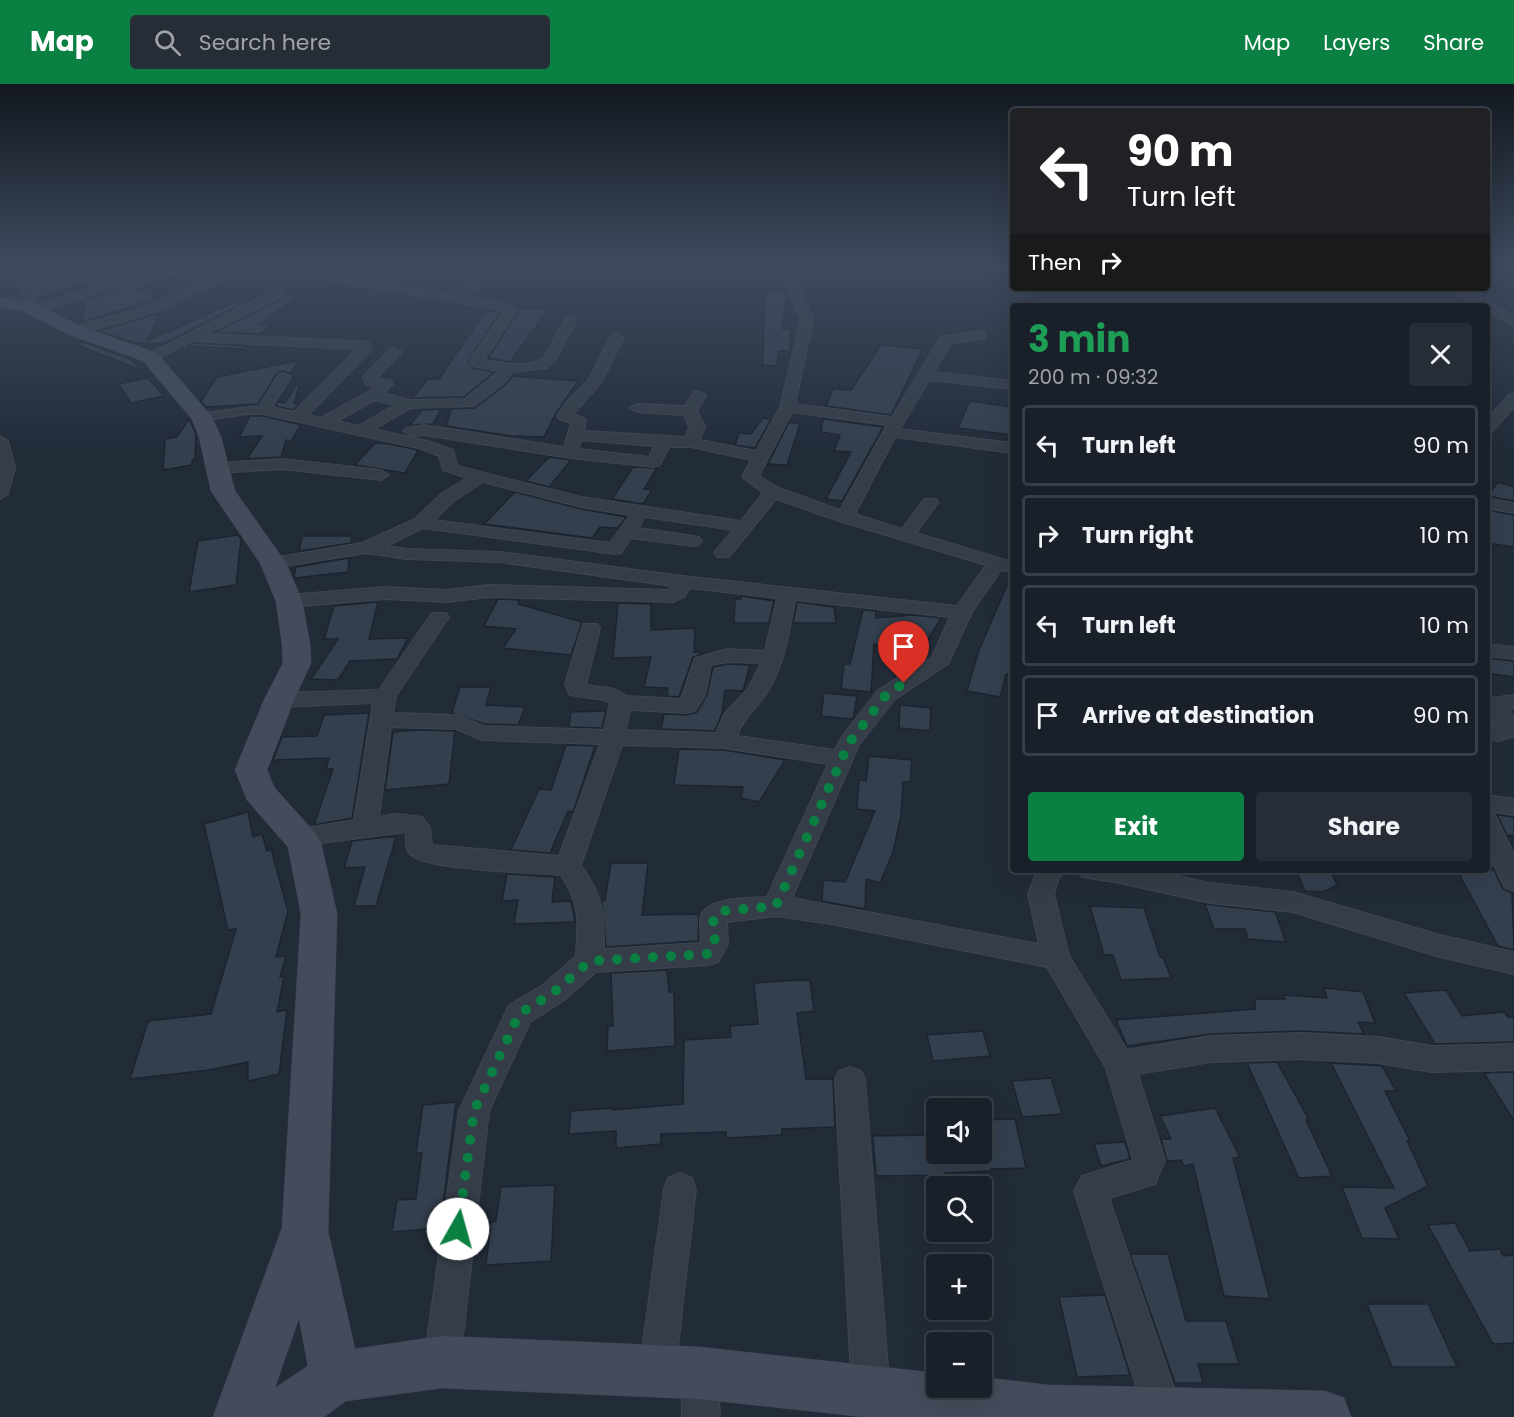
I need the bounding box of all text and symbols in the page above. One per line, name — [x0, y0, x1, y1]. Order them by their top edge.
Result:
search box — [130, 15, 550, 69]
text: Map — [30, 22, 94, 61]
icon: search — [151, 26, 184, 59]
text: Search here — [199, 27, 331, 58]
text: Map — [1244, 28, 1290, 57]
text: Layers — [1323, 28, 1390, 57]
text: Share — [1423, 28, 1484, 57]
text: 90 m — [1127, 122, 1234, 181]
icon: left — [1028, 132, 1106, 210]
text: Turn left — [1127, 178, 1236, 215]
icon: right — [1094, 246, 1127, 279]
text: Then — [1028, 247, 1082, 278]
text: 3 min — [1028, 314, 1130, 365]
button: close — [1409, 323, 1472, 386]
text: 200 m · 09:32 — [1028, 363, 1158, 391]
icon: left — [1031, 429, 1064, 462]
text: Turn left — [1082, 430, 1176, 461]
text: 90 m — [1413, 430, 1469, 461]
icon: right — [1031, 519, 1064, 552]
text: Turn right — [1082, 520, 1193, 551]
text: 10 m — [1420, 520, 1469, 551]
icon: left — [1031, 609, 1064, 642]
text: Turn left — [1082, 610, 1176, 641]
text: 10 m — [1420, 610, 1469, 641]
pin — [878, 621, 929, 683]
icon: arrive — [887, 630, 920, 663]
icon: arrive — [1031, 699, 1064, 732]
text: Arrive at destination — [1082, 700, 1314, 731]
text: 90 m — [1413, 700, 1469, 731]
button: Exit — [1028, 792, 1244, 861]
button: Share — [1256, 792, 1472, 861]
map controls — [926, 1098, 992, 1398]
button: sound — [926, 1098, 992, 1164]
button: search — [926, 1176, 992, 1242]
position arrow — [426, 1197, 490, 1261]
button: + — [926, 1254, 992, 1320]
button: − — [926, 1332, 992, 1398]

